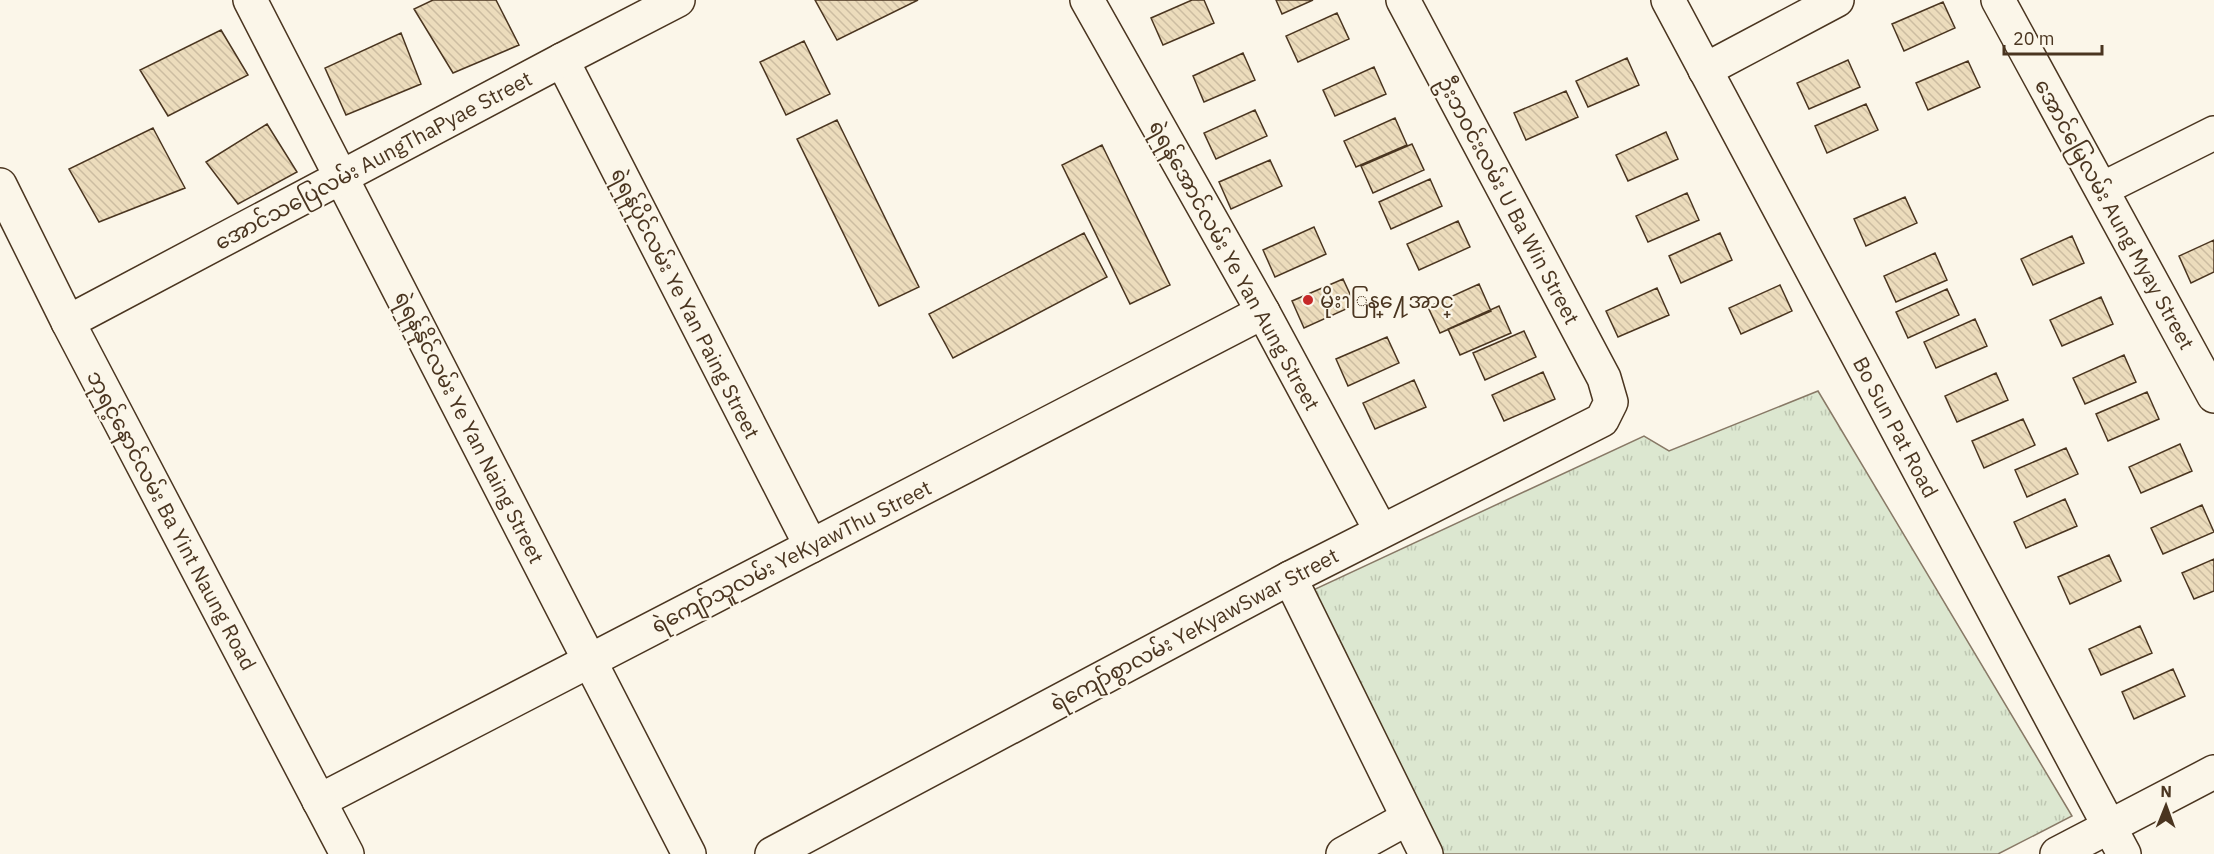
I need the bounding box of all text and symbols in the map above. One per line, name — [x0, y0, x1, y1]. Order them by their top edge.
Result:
scale bar — [2004, 18, 2102, 56]
text: 20 m — [2013, 27, 2055, 50]
street label: အောင်သပြေလမ်း AungThaPyae Street — [209, 63, 539, 259]
street label: ဦးဘဝင်းလမ်း U Ba Win Street — [1428, 70, 1587, 331]
street label: အောင်မြေလမ်း Aung Myay Street — [2025, 73, 2202, 356]
street label: ရဲရန်အောင်လမ်း Ye Yan Aung Street — [1140, 114, 1328, 417]
street label: ရဲရန်ပိုင်လမ်း Ye Yan Paing Street — [602, 162, 768, 445]
place label: မိုးၫြန္႔ေအာင္ — [1320, 285, 1454, 319]
street label: ရဲရန်နိုင်လမ်း Ye Yan Naing Street — [385, 286, 552, 570]
marker: မိုးၫြန္႔ေအာင္ — [1301, 293, 1315, 307]
street label: Bo Sun Pat Road — [1847, 352, 1945, 502]
street label: ဘုရင့်နောင်လမ်း Ba Yint Naung Road — [77, 365, 264, 677]
street label: ရဲကျော်သူလမ်း YeKyawThu Street — [646, 472, 938, 643]
street label: ရဲကျော်စွာလမ်း YeKyawSwar Street — [1044, 540, 1345, 722]
north arrow — [2136, 776, 2196, 836]
text: N — [2160, 781, 2172, 801]

